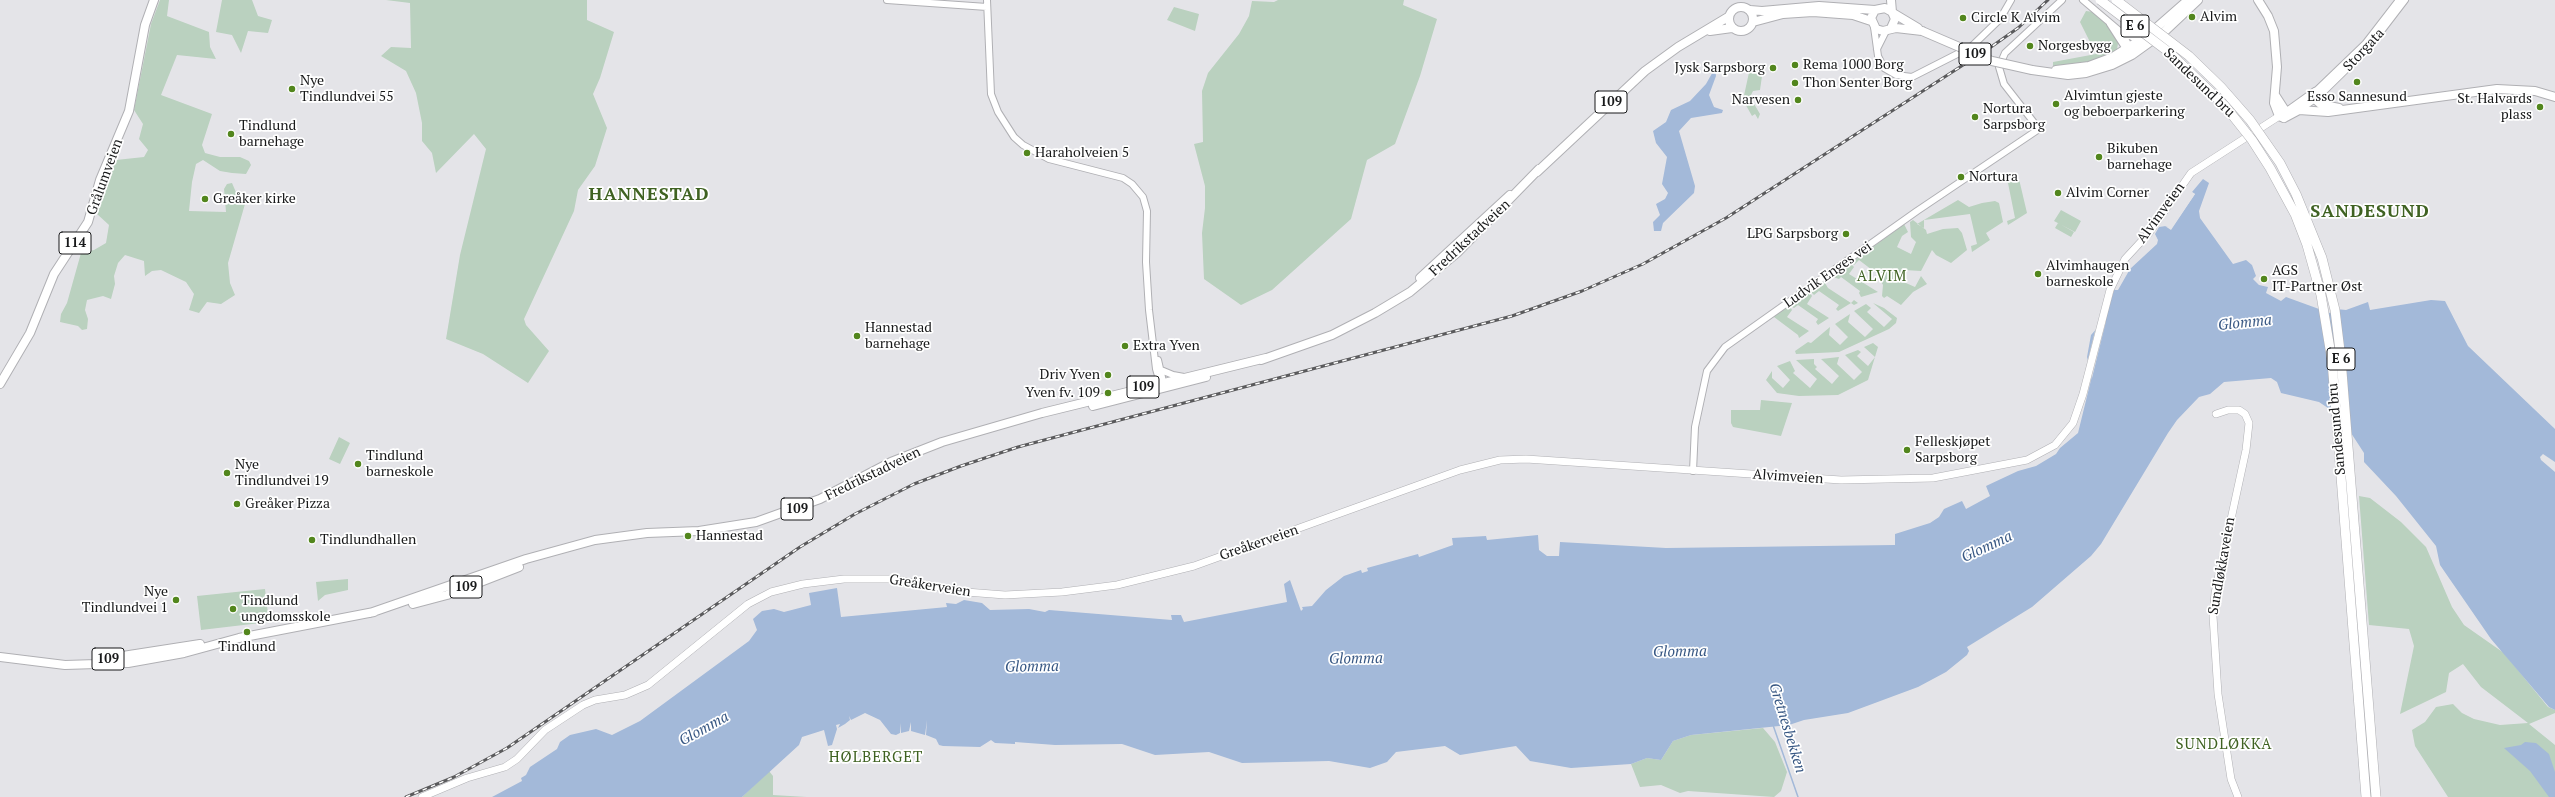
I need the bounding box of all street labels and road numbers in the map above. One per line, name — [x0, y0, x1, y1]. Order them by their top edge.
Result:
road number: E 6 — [2121, 15, 2149, 37]
street label: Storgata — [2340, 25, 2388, 75]
road number: 109 — [1959, 43, 1991, 65]
street label: Sandesund bru — [2160, 45, 2238, 121]
road number: 109 — [1595, 91, 1627, 113]
street label: Grålumveien — [83, 137, 127, 217]
street label: Alvimveien — [2133, 179, 2189, 247]
street label: Fredrikstadveien — [1426, 196, 1514, 280]
road number: 114 — [59, 232, 91, 254]
street label: Ludvik Enges vei — [1781, 238, 1875, 312]
road number: E 6 — [2327, 348, 2355, 370]
road number: 109 — [1127, 376, 1159, 398]
street label: Sandesund bru — [2325, 382, 2349, 476]
street label: Fredrikstadveien — [823, 444, 923, 504]
street label: Alvimveien — [1752, 466, 1824, 488]
road number: 109 — [781, 498, 813, 520]
street label: Sundløkkaveien — [2205, 516, 2239, 616]
street label: Greåkerveien — [1217, 522, 1301, 564]
street label: Greåkerveien — [888, 571, 972, 601]
road number: 109 — [450, 576, 482, 598]
road number: 109 — [92, 648, 124, 670]

